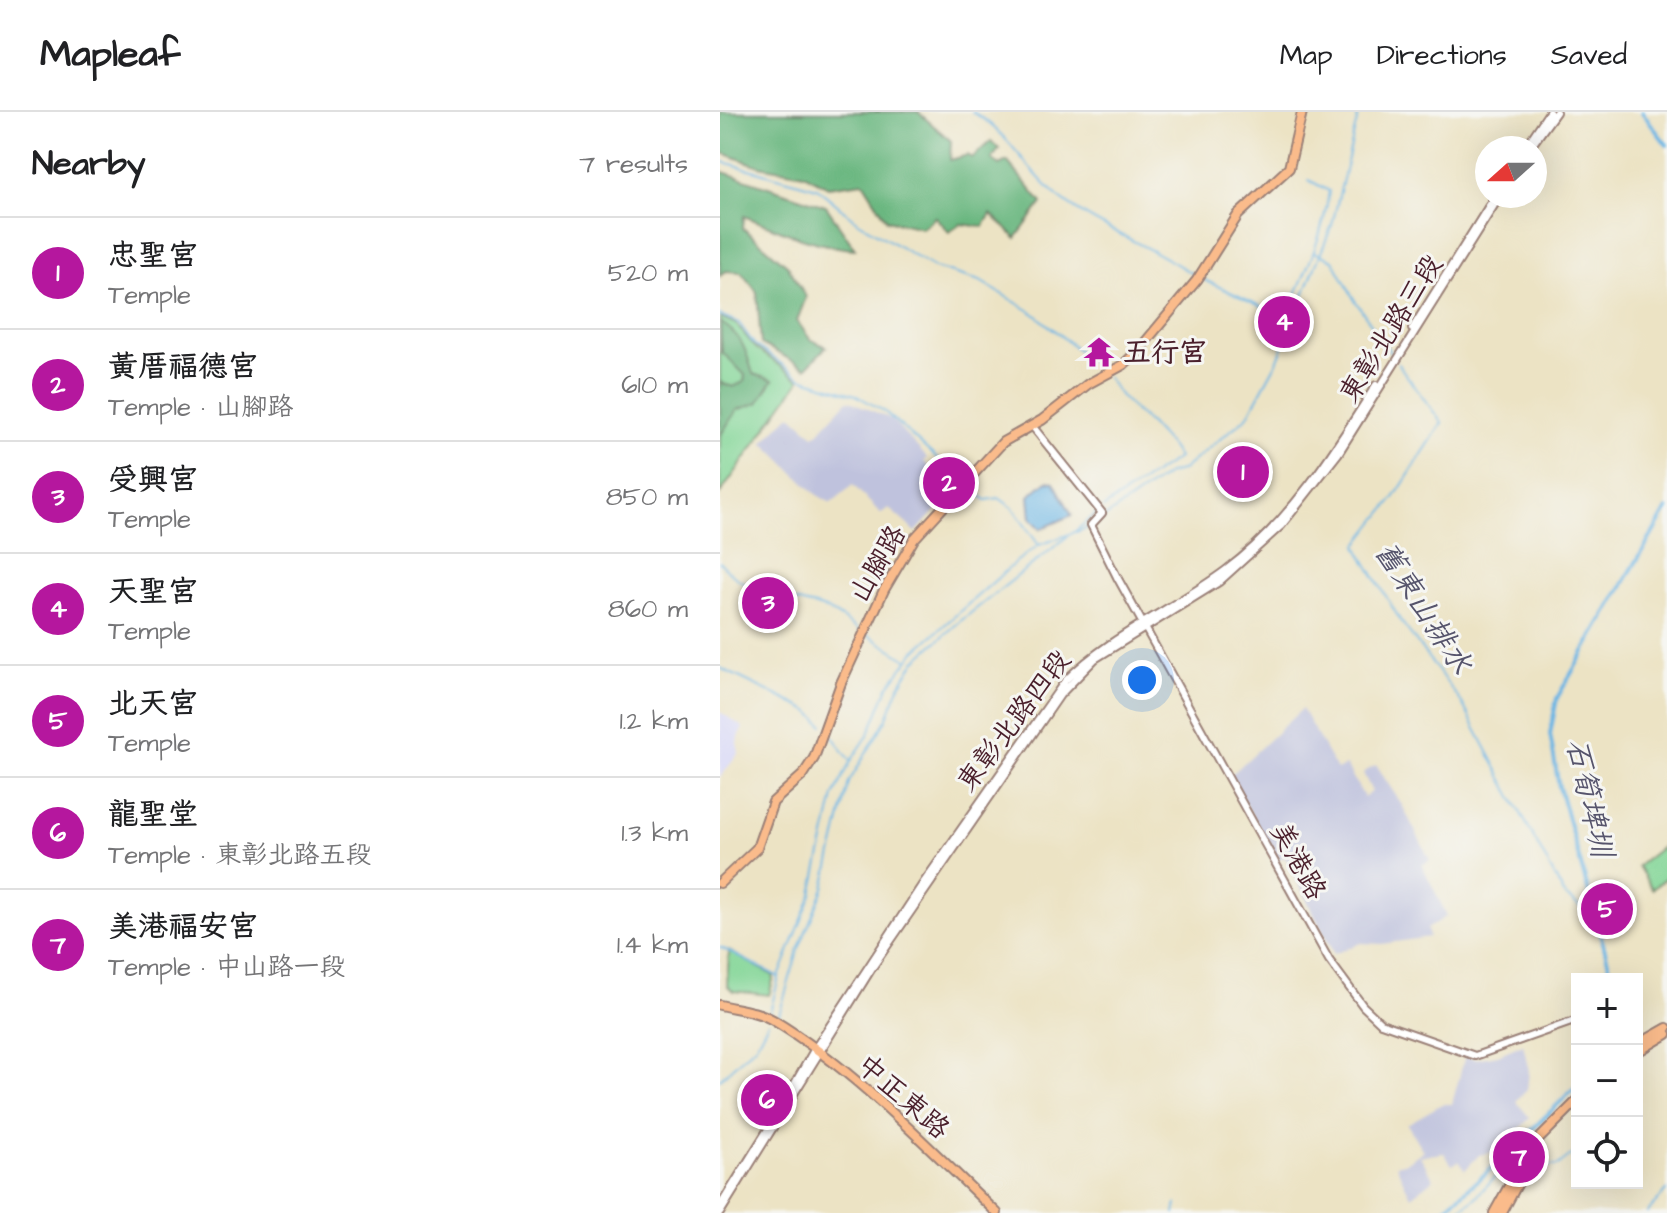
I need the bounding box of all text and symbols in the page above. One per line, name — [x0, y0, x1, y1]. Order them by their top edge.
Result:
text: Mapleaf — [40, 29, 180, 81]
text: Map — [1280, 36, 1333, 75]
text: Directions — [1377, 36, 1507, 75]
text: Saved — [1551, 36, 1627, 75]
north arrow — [1475, 136, 1547, 208]
text: Nearby — [32, 140, 146, 188]
text: 7 results — [579, 146, 688, 182]
text: 忠聖宮 — [108, 235, 198, 277]
street label: 東彰北路三段 — [1330, 247, 1452, 411]
text: 1 — [56, 255, 60, 291]
text: 520 m — [608, 255, 688, 291]
text: Temple — [108, 277, 191, 313]
pin: 4 — [1258, 292, 1310, 352]
place label: 五行宮 — [1123, 333, 1207, 372]
temple icon: 五行宮 — [1082, 335, 1116, 369]
text: 黃厝福德宮 — [108, 346, 258, 388]
text: 2 — [51, 367, 65, 403]
text: 610 m — [621, 367, 688, 403]
text: Temple · 山腳路 — [108, 389, 294, 425]
pin: 1 — [1217, 442, 1269, 502]
pin: 2 — [923, 453, 975, 513]
text: 受興宮 — [108, 459, 198, 501]
text: 3 — [51, 479, 65, 515]
text: 850 m — [606, 479, 688, 515]
text: Temple — [108, 501, 191, 537]
street label: 山腳路 — [840, 518, 916, 610]
water label: 舊東山排水 — [1365, 534, 1482, 683]
text: 天聖宮 — [108, 571, 198, 613]
pin: 3 — [742, 573, 794, 633]
text: 4 — [49, 591, 67, 627]
text: 860 m — [608, 591, 688, 627]
text: Temple — [108, 613, 191, 649]
street label: 東彰北路四段 — [948, 642, 1080, 800]
your location — [1122, 660, 1162, 700]
text: 北天宮 — [108, 683, 198, 725]
text: 5 — [49, 703, 67, 739]
text: 1.2 km — [620, 703, 688, 739]
text: Temple — [108, 725, 191, 761]
water label: 石筍埤圳 — [1555, 735, 1624, 864]
text: 龍聖堂 — [108, 794, 198, 836]
text: 6 — [50, 815, 66, 851]
text: 1.3 km — [621, 815, 688, 851]
street label: 美港路 — [1261, 815, 1335, 907]
text: Temple · 東彰北路五段 — [108, 837, 372, 873]
pin: 5 — [1581, 879, 1633, 939]
text: 美港福安宮 — [108, 906, 258, 948]
text: 7 — [50, 927, 66, 963]
text: 1.4 km — [617, 927, 688, 963]
text: Temple · 中山路一段 — [108, 949, 346, 985]
map controls — [1571, 973, 1643, 1189]
button: + — [1571, 973, 1643, 1045]
button: − — [1571, 1045, 1643, 1117]
street label: 中正東路 — [848, 1046, 958, 1148]
pin: 6 — [741, 1070, 793, 1130]
button: locate — [1571, 1117, 1643, 1189]
pin: 7 — [1493, 1127, 1545, 1187]

